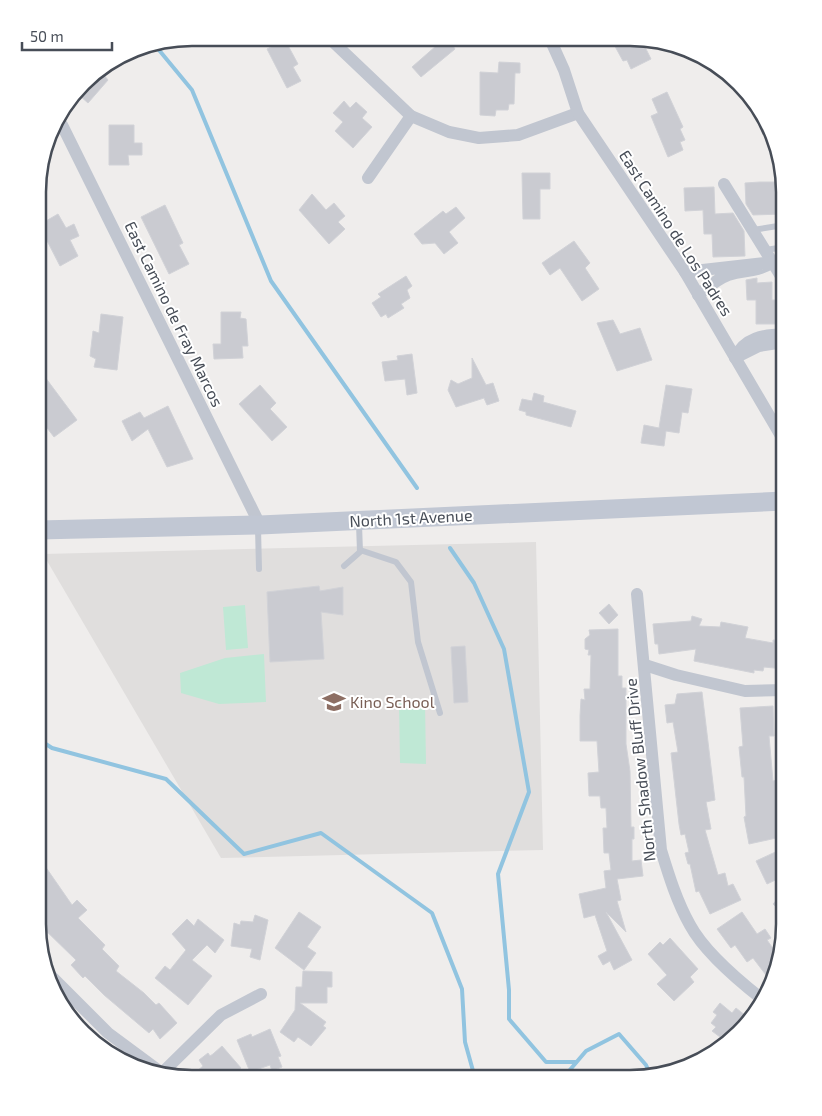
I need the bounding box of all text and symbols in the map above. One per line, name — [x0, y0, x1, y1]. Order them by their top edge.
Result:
scale bar — [22, 20, 112, 52]
text: 50 m — [30, 27, 64, 45]
street label: East Camino de Los Padres — [616, 146, 737, 319]
street label: East Camino de Fray Marcos — [121, 218, 228, 410]
street label: North 1st Avenue — [349, 505, 473, 530]
street label: North Shadow Bluff Drive — [620, 677, 659, 863]
school or university icon: Kino School — [321, 689, 347, 715]
place label: Kino School — [350, 692, 435, 711]

